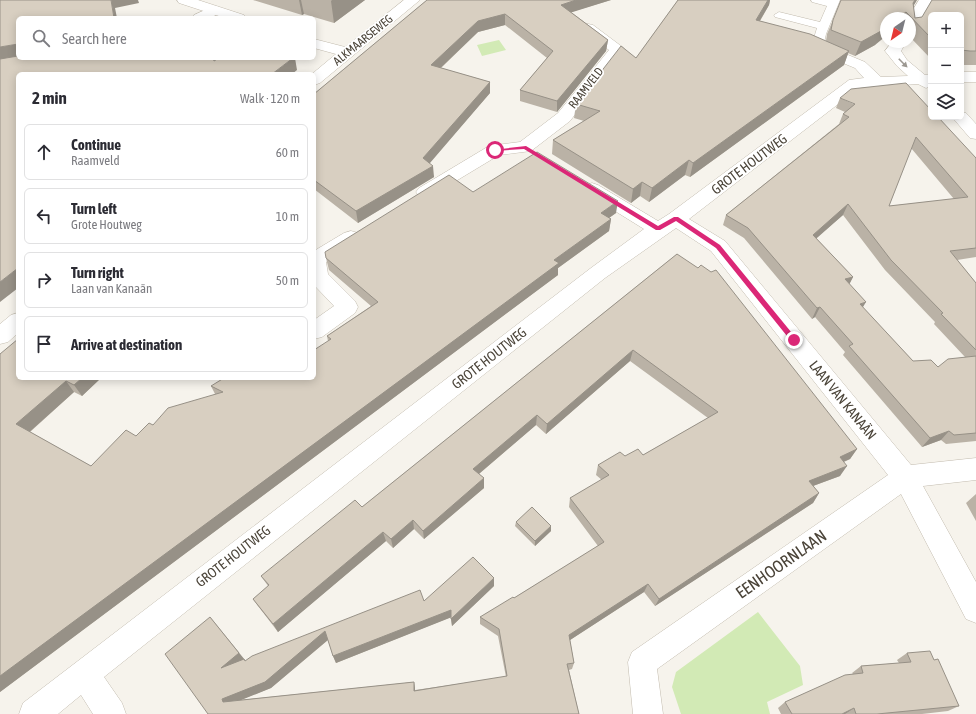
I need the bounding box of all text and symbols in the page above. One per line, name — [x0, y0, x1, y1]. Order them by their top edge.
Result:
street label: ALKMAARSEWEG — [330, 12, 396, 68]
north arrow — [880, 12, 916, 48]
map controls — [928, 12, 964, 120]
button: + — [928, 12, 964, 48]
search box — [16, 16, 316, 60]
icon: search — [30, 27, 52, 49]
text: Search here — [62, 30, 127, 47]
button: − — [928, 48, 964, 84]
one-way arrow — [898, 58, 908, 68]
street label: RAAMVELD — [566, 65, 607, 111]
button: layers — [928, 84, 964, 120]
text: 2 min — [32, 88, 67, 108]
text: Walk · 120 m — [240, 91, 300, 106]
street label: GROTE HOUTWEG — [708, 130, 790, 198]
text: Continue — [71, 136, 121, 153]
icon: ahead — [33, 141, 55, 163]
route start — [486, 141, 504, 159]
text: 60 m — [276, 145, 299, 160]
text: Raamveld — [71, 153, 120, 168]
text: Turn left — [71, 200, 117, 217]
icon: left — [33, 205, 55, 227]
text: 10 m — [276, 209, 299, 224]
text: Grote Houtweg — [71, 217, 142, 232]
text: Turn right — [71, 264, 124, 281]
icon: right — [33, 269, 55, 291]
text: 50 m — [276, 273, 299, 288]
text: Laan van Kanaän — [71, 281, 152, 296]
street label: GROTE HOUTWEG — [448, 324, 530, 392]
route end — [785, 331, 803, 349]
icon: arrive — [33, 333, 55, 355]
text: Arrive at destination — [71, 336, 182, 353]
street label: LAAN VAN KANAÄN — [806, 357, 880, 443]
street label: GROTE HOUTWEG — [192, 522, 274, 590]
street label: EENHOORNLAAN — [732, 525, 830, 603]

